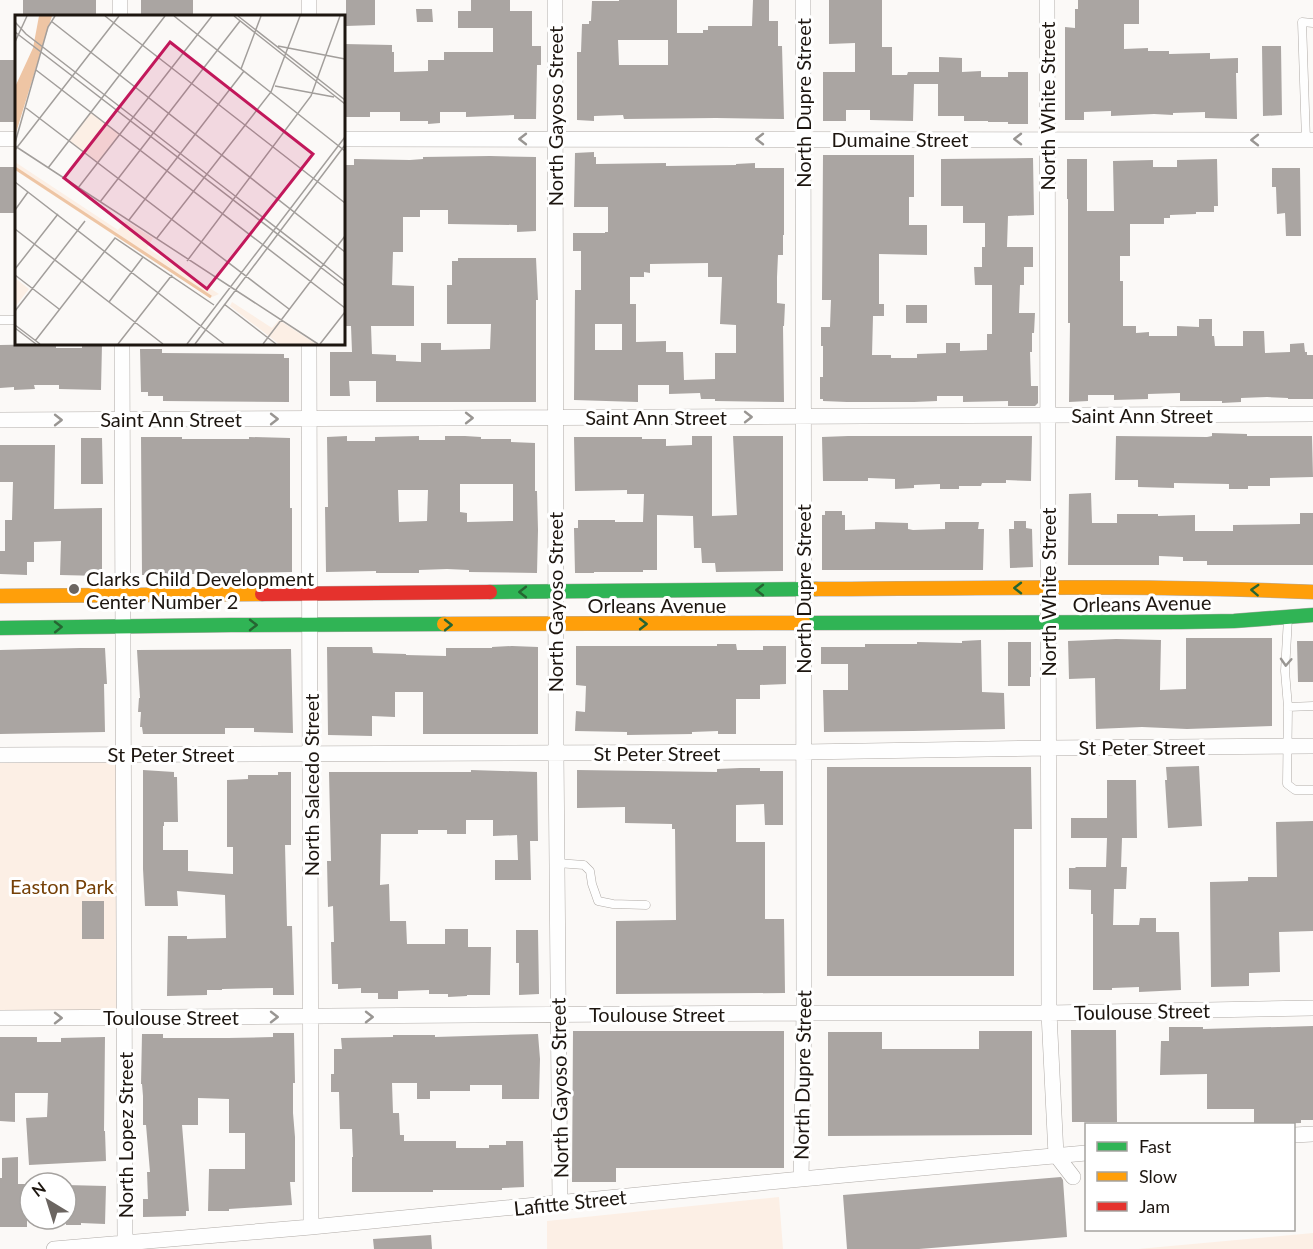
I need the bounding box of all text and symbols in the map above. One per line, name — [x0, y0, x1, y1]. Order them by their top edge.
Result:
inset map — [15, 15, 345, 345]
street label: North Dupre Street — [791, 18, 815, 188]
street label: North White Street — [1035, 22, 1059, 190]
street label: North Gayoso Street — [543, 26, 567, 206]
street label: Dumaine Street — [832, 127, 968, 151]
one-way arrow — [518, 133, 527, 145]
one-way arrow — [755, 133, 764, 145]
one-way arrow — [1013, 133, 1022, 145]
one-way arrow — [1250, 134, 1259, 146]
street label: Saint Ann Street — [1071, 403, 1213, 427]
street label: Saint Ann Street — [585, 405, 727, 429]
street label: Saint Ann Street — [100, 407, 242, 431]
one-way arrow — [744, 411, 753, 423]
one-way arrow — [465, 412, 474, 424]
one-way arrow — [270, 413, 279, 425]
one-way arrow — [54, 414, 63, 426]
street label: North Dupre Street — [791, 504, 815, 674]
street label: North White Street — [1036, 508, 1060, 676]
street label: North Gayoso Street — [543, 512, 567, 692]
place label: Clarks Child Development Center Number 2 — [86, 566, 314, 613]
marker: Clarks Child Development Center Number 2 — [67, 582, 81, 596]
one-way arrow — [1013, 582, 1022, 594]
one-way arrow — [1250, 583, 1259, 596]
one-way arrow — [755, 584, 764, 596]
one-way arrow — [518, 586, 527, 598]
street label: Orleans Avenue — [1072, 590, 1212, 616]
street label: Orleans Avenue — [588, 593, 726, 617]
one-way arrow — [639, 618, 648, 630]
one-way arrow — [249, 619, 258, 631]
one-way arrow — [444, 619, 453, 631]
one-way arrow — [54, 621, 63, 633]
one-way arrow — [1279, 657, 1292, 666]
street label: North Salcedo Street — [299, 694, 323, 876]
street label: St Peter Street — [1079, 735, 1205, 759]
street label: St Peter Street — [594, 741, 720, 765]
street label: St Peter Street — [108, 742, 234, 766]
park label: Easton Park — [10, 874, 115, 898]
street label: North Dupre Street — [789, 990, 815, 1160]
street label: North Gayoso Street — [545, 998, 573, 1178]
street label: Toulouse Street — [1074, 998, 1210, 1024]
street label: Toulouse Street — [589, 1002, 725, 1026]
street label: Toulouse Street — [103, 1005, 239, 1029]
one-way arrow — [270, 1011, 279, 1023]
one-way arrow — [365, 1011, 374, 1023]
one-way arrow — [54, 1012, 63, 1024]
street label: North Lopez Street — [113, 1052, 137, 1218]
legend — [1085, 1123, 1295, 1231]
text: Fast — [1139, 1135, 1172, 1157]
text: Slow — [1139, 1165, 1177, 1187]
north arrow — [18, 1171, 78, 1231]
text: N — [28, 1178, 49, 1200]
street label: Lafitte Street — [512, 1184, 628, 1220]
text: Jam — [1139, 1195, 1170, 1217]

